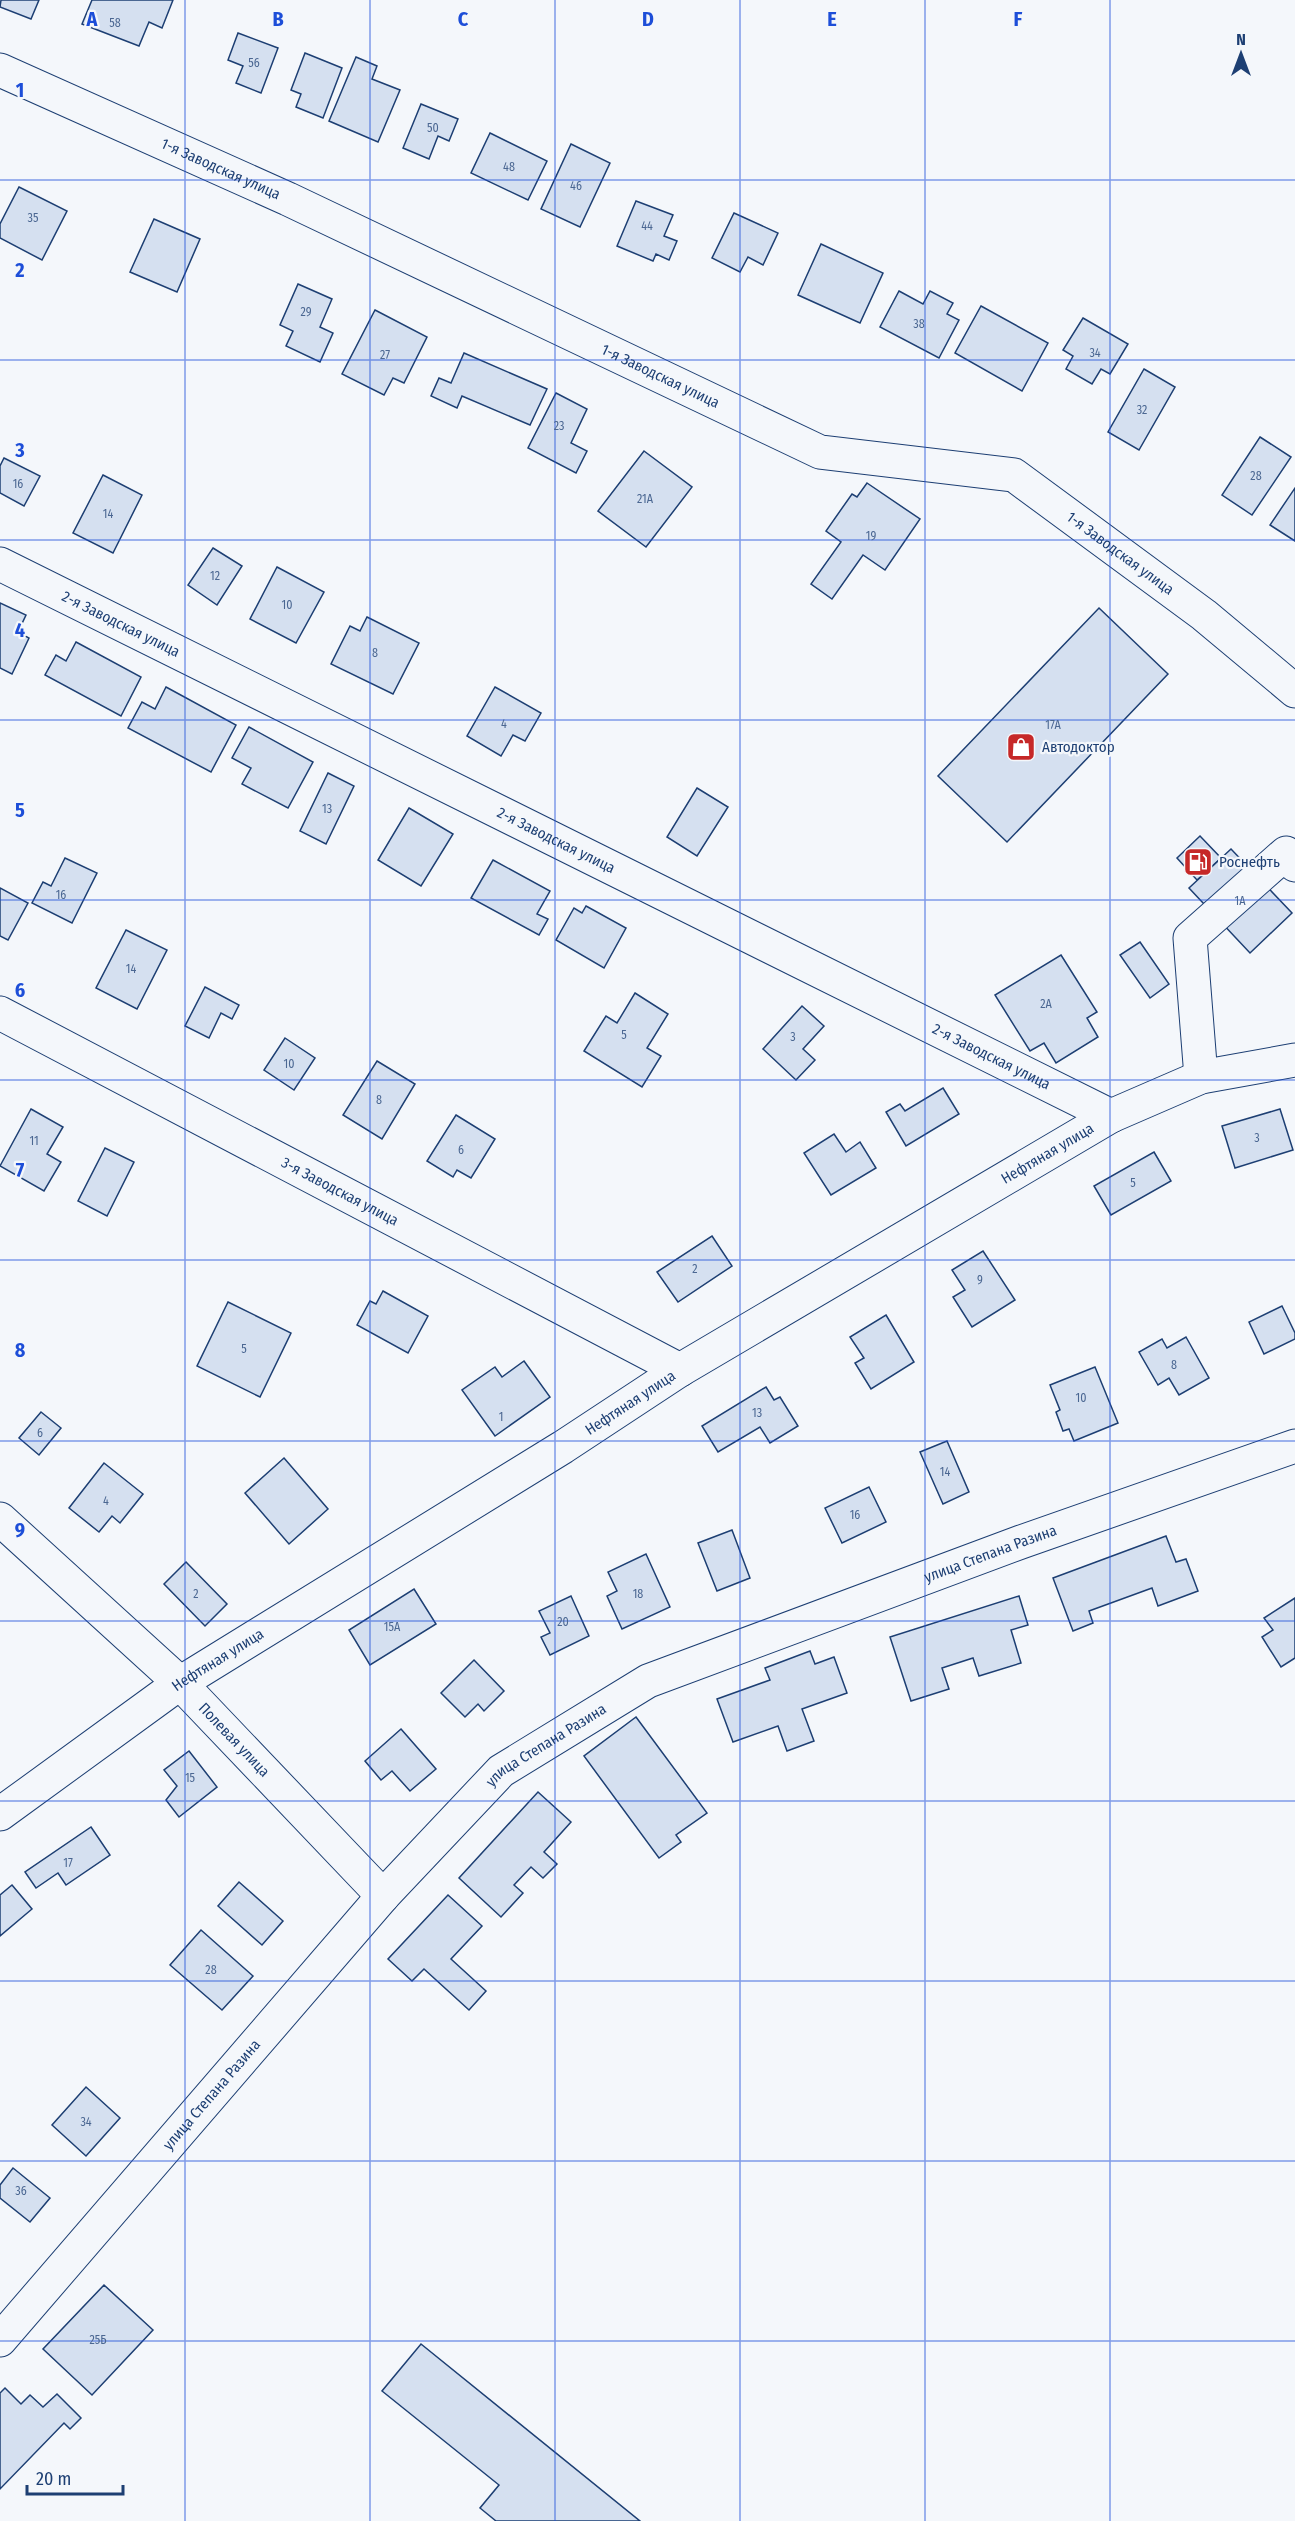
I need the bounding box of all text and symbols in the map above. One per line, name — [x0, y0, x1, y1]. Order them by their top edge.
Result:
text: A — [86, 7, 99, 31]
text: B — [272, 7, 284, 31]
text: C — [458, 7, 469, 31]
text: D — [642, 7, 654, 31]
text: E — [827, 7, 837, 31]
text: F — [1014, 7, 1023, 31]
house number: 58 — [109, 16, 121, 30]
north arrow — [1211, 24, 1271, 84]
text: N — [1236, 30, 1246, 49]
house number: 56 — [248, 56, 260, 70]
text: 1 — [16, 78, 24, 102]
house number: 50 — [427, 121, 439, 135]
street label: 1-я Заводская улица — [158, 134, 283, 203]
house number: 48 — [503, 160, 515, 174]
house number: 46 — [570, 179, 582, 193]
house number: 35 — [28, 211, 39, 225]
house number: 44 — [641, 219, 653, 233]
text: 2 — [14, 258, 25, 282]
house number: 29 — [300, 305, 312, 319]
house number: 38 — [913, 317, 925, 331]
street label: 1-я Заводская улица — [598, 340, 722, 412]
house number: 34 — [1089, 346, 1101, 360]
house number: 27 — [380, 348, 390, 362]
house number: 32 — [1137, 403, 1147, 417]
house number: 23 — [554, 419, 564, 433]
text: 3 — [14, 438, 25, 462]
house number: 28 — [1250, 469, 1262, 483]
house number: 16 — [13, 477, 23, 491]
house number: 21А — [637, 492, 654, 506]
house number: 14 — [103, 507, 113, 521]
street label: 1-я Заводская улица — [1063, 508, 1177, 599]
house number: 19 — [866, 529, 876, 543]
house number: 12 — [210, 569, 220, 583]
street label: 2-я Заводская улица — [59, 587, 183, 661]
house number: 10 — [282, 598, 292, 612]
text: 4 — [15, 618, 25, 642]
house number: 8 — [372, 646, 378, 660]
house number: 4 — [501, 717, 507, 731]
house number: 17А — [1045, 718, 1061, 732]
shop icon: Автодоктор — [1005, 731, 1037, 763]
place label: Автодоктор — [1042, 738, 1115, 756]
text: 5 — [15, 798, 25, 822]
house number: 13 — [322, 802, 332, 816]
street label: 2-я Заводская улица — [494, 803, 618, 877]
fuel station icon: Роснефть — [1182, 846, 1214, 878]
place label: Роснефть — [1219, 853, 1280, 871]
house number: 16 — [56, 888, 66, 902]
house number: 1А — [1235, 894, 1246, 908]
house number: 14 — [126, 962, 136, 976]
text: 6 — [15, 978, 25, 1002]
house number: 2А — [1040, 997, 1052, 1011]
street label: 2-я Заводская улица — [929, 1020, 1053, 1093]
house number: 5 — [621, 1028, 627, 1042]
house number: 3 — [790, 1030, 796, 1044]
house number: 10 — [284, 1057, 294, 1071]
house number: 8 — [376, 1093, 382, 1107]
street label: Нефтяная улица — [998, 1119, 1097, 1188]
house number: 3 — [1254, 1131, 1260, 1145]
house number: 11 — [29, 1134, 39, 1148]
house number: 6 — [458, 1143, 464, 1157]
street label: 3-я Заводская улица — [278, 1153, 402, 1230]
text: 7 — [16, 1158, 25, 1182]
house number: 5 — [1130, 1176, 1136, 1190]
house number: 2 — [692, 1262, 698, 1276]
house number: 9 — [977, 1273, 983, 1287]
text: 8 — [15, 1338, 26, 1362]
house number: 5 — [241, 1342, 247, 1356]
house number: 8 — [1171, 1358, 1177, 1372]
street label: Нефтяная улица — [582, 1367, 679, 1439]
house number: 10 — [1076, 1391, 1086, 1405]
house number: 13 — [752, 1406, 762, 1420]
house number: 1 — [499, 1410, 503, 1424]
house number: 6 — [37, 1426, 43, 1440]
house number: 14 — [940, 1465, 950, 1479]
house number: 4 — [103, 1494, 109, 1508]
house number: 16 — [850, 1508, 860, 1522]
text: 9 — [15, 1518, 25, 1542]
street label: улица Степана Разина — [922, 1521, 1059, 1586]
house number: 2 — [193, 1587, 199, 1601]
house number: 18 — [633, 1587, 643, 1601]
house number: 20 — [557, 1615, 569, 1629]
house number: 15А — [384, 1620, 401, 1634]
street label: Нефтяная улица — [168, 1625, 267, 1695]
street label: Полевая улица — [195, 1699, 274, 1781]
street label: улица Степана Разина — [482, 1700, 609, 1790]
house number: 15 — [185, 1771, 196, 1785]
house number: 17 — [63, 1856, 73, 1870]
house number: 28 — [205, 1963, 217, 1977]
street label: улица Степана Разина — [159, 2036, 264, 2154]
house number: 34 — [80, 2115, 92, 2129]
house number: 36 — [15, 2184, 27, 2198]
house number: 25Б — [89, 2333, 107, 2347]
scale bar — [27, 2458, 123, 2496]
text: 20 m — [36, 2468, 71, 2490]

